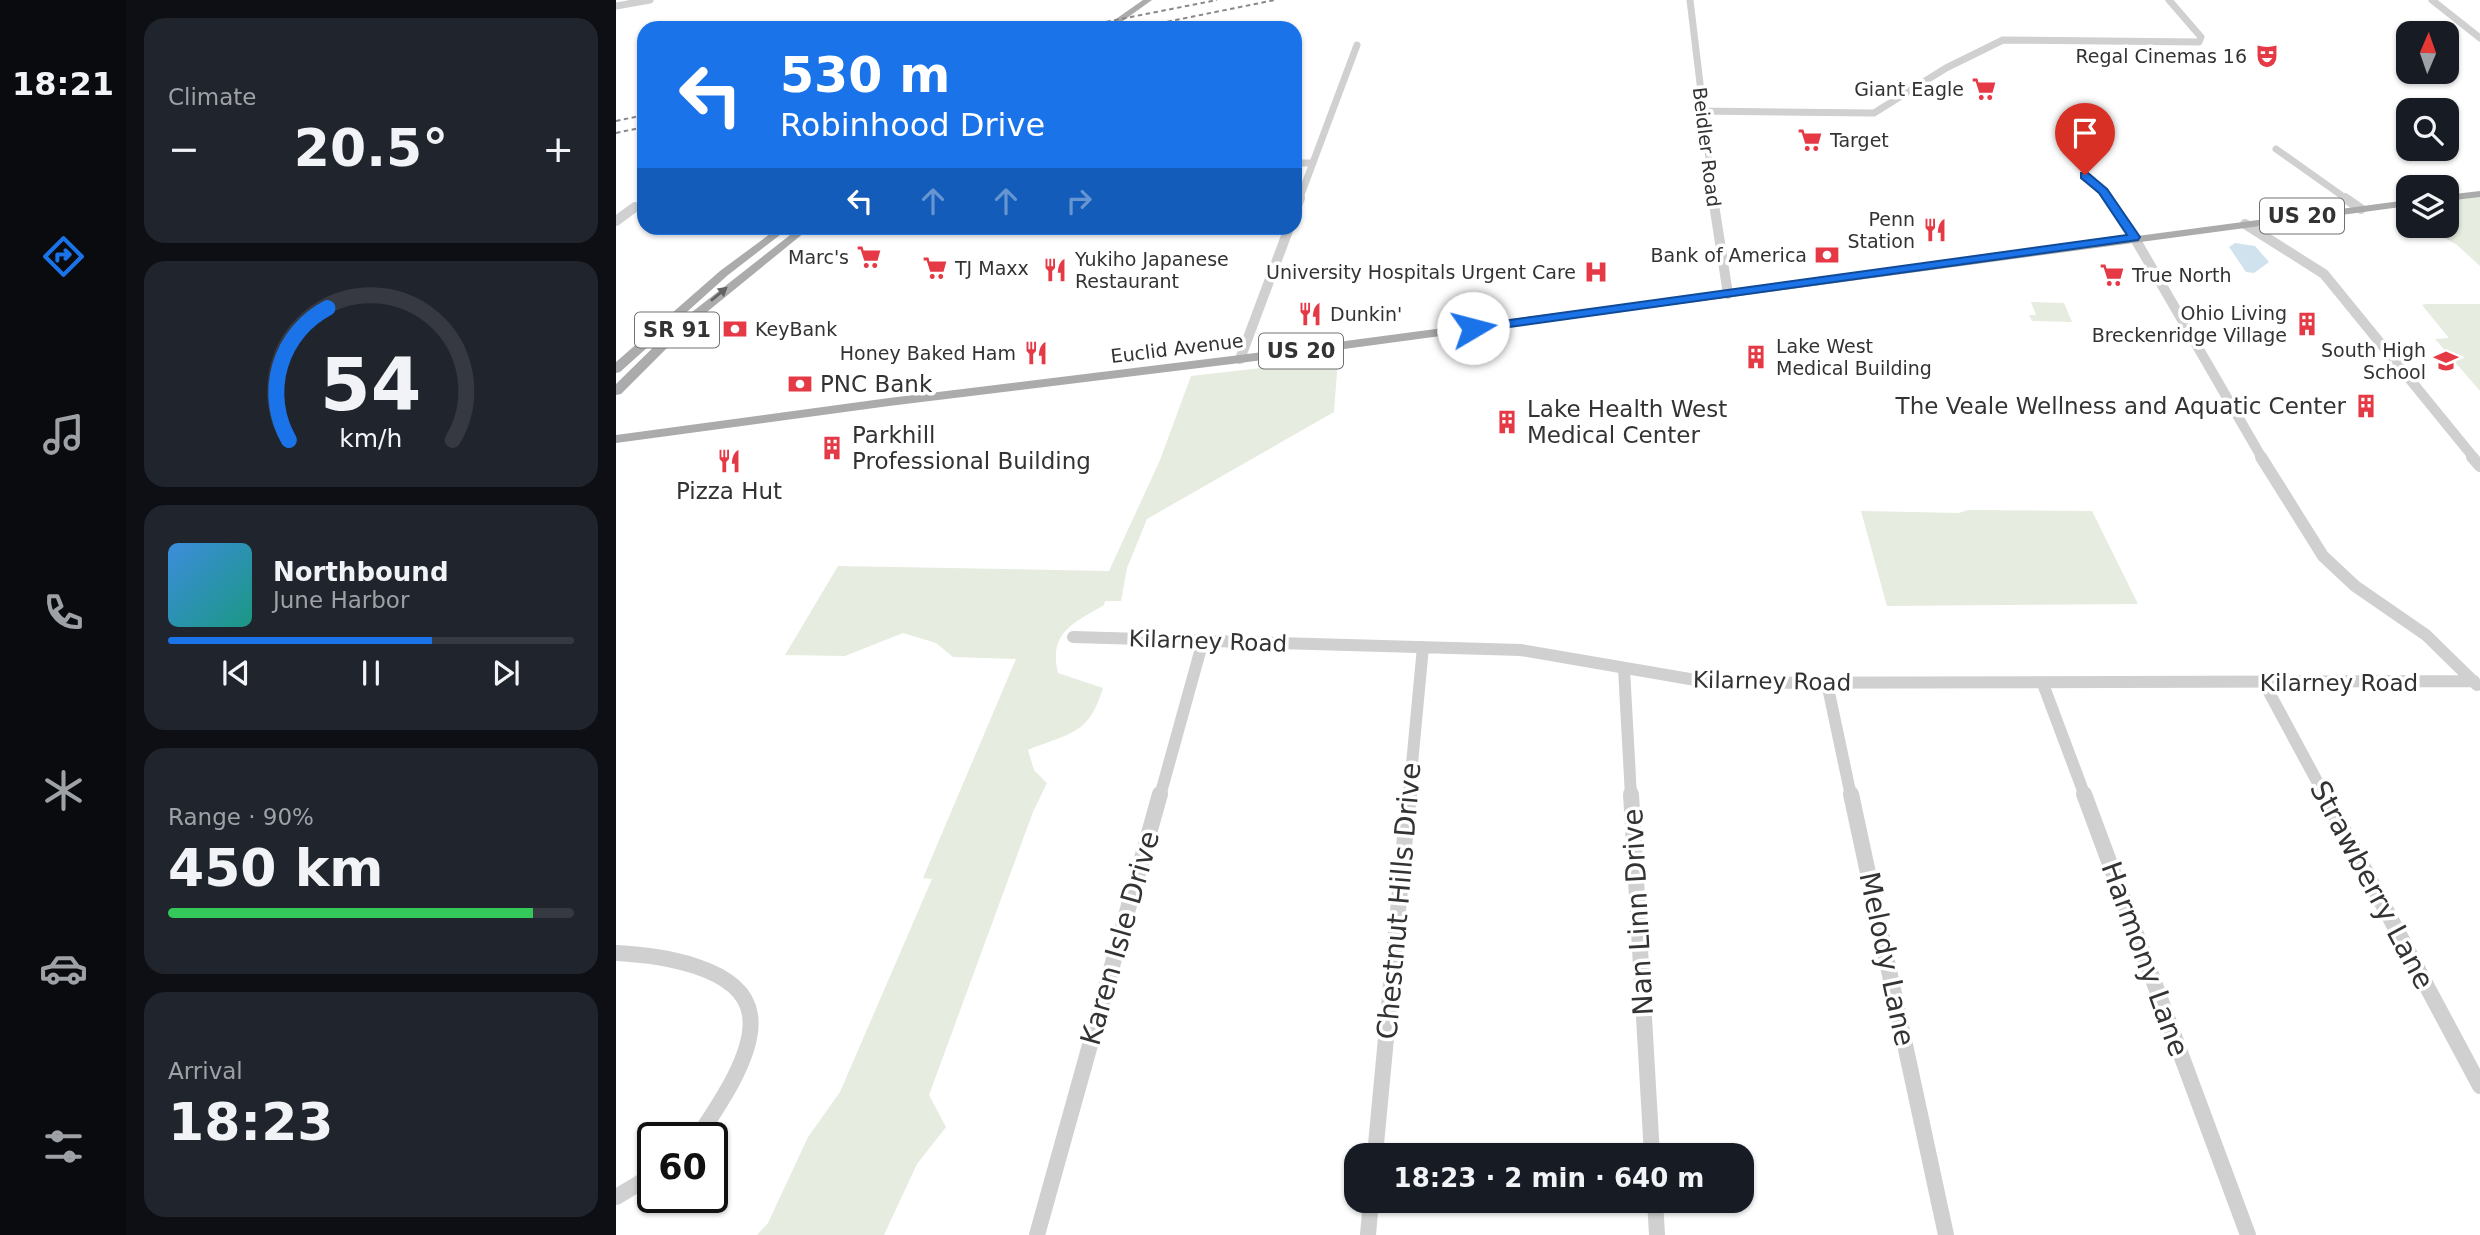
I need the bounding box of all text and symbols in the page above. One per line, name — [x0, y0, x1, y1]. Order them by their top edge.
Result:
north arrow — [2396, 21, 2459, 84]
map controls — [2396, 21, 2459, 238]
theatre icon: Regal Cinemas 16 — [2253, 42, 2281, 70]
place label: Regal Cinemas 16 — [2075, 45, 2247, 67]
text: 530 m — [780, 47, 950, 104]
icon: left — [665, 49, 756, 140]
text: 18:21 — [12, 65, 114, 103]
supermarket icon: Giant Eagle — [1970, 75, 1998, 103]
place label: Giant Eagle — [1854, 78, 1964, 100]
text: Climate — [168, 84, 257, 110]
street label: Beidler Road — [1689, 86, 1725, 208]
button: search — [2396, 98, 2459, 161]
pin — [2055, 103, 2115, 175]
text: Robinhood Drive — [780, 106, 1045, 144]
icon: arrive — [2066, 114, 2104, 152]
text: 20.5° — [294, 118, 448, 178]
supermarket icon: Target — [1796, 126, 1824, 154]
text: − — [168, 127, 200, 171]
text: + — [542, 127, 574, 171]
place label: Target — [1829, 129, 1889, 151]
button: layers — [2396, 175, 2459, 238]
icon: left — [841, 182, 879, 220]
icon: ahead — [914, 182, 952, 220]
icon: ahead — [987, 182, 1025, 220]
icon: right — [1060, 182, 1098, 220]
road number: US 20 — [2260, 198, 2344, 234]
place label: Penn Station — [1847, 208, 1915, 252]
restaurant icon: Penn Station — [1921, 216, 1949, 244]
icon: directions — [39, 232, 88, 281]
bank icon: Bank of America — [1813, 241, 1841, 269]
supermarket icon: Marc's — [855, 243, 883, 271]
place label: Bank of America — [1651, 244, 1807, 266]
place label: Marc's — [788, 246, 849, 268]
place label: Yukiho Japanese Restaurant — [1074, 248, 1229, 292]
supermarket icon: TJ Maxx — [921, 254, 949, 282]
restaurant icon: Yukiho Japanese Restaurant — [1041, 256, 1069, 284]
place label: TJ Maxx — [954, 257, 1029, 279]
hospital icon: University Hospitals Urgent Care — [1582, 258, 1610, 286]
place label: University Hospitals Urgent Care — [1266, 261, 1576, 283]
supermarket icon: True North — [2098, 261, 2126, 289]
place label: True North — [2131, 264, 2232, 286]
one-way arrow — [711, 287, 728, 302]
position arrow — [1436, 291, 1510, 365]
restaurant icon: Dunkin' — [1296, 300, 1324, 328]
place label: Ohio Living Breckenridge Village — [2092, 302, 2287, 346]
place label: Dunkin' — [1330, 303, 1402, 325]
building icon: Ohio Living Breckenridge Village — [2293, 310, 2321, 338]
road number: SR 91 — [635, 312, 719, 348]
bank icon: KeyBank — [721, 315, 749, 343]
place label: KeyBank — [755, 318, 837, 340]
street label: Euclid Avenue — [1109, 329, 1245, 367]
road number: US 20 — [1259, 334, 1343, 368]
place label: Lake West Medical Building — [1776, 335, 1932, 379]
restaurant icon: Honey Baked Ham — [1022, 339, 1050, 367]
place label: South High School — [2321, 339, 2426, 383]
place label: Honey Baked Ham — [840, 342, 1016, 364]
text: 54 — [320, 343, 422, 428]
building icon: Lake West Medical Building — [1742, 343, 1770, 371]
school or university icon: South High School — [2432, 347, 2460, 375]
bank icon: PNC Bank — [786, 370, 814, 398]
place label: PNC Bank — [820, 371, 933, 397]
building icon: The Veale Wellness and Aquatic Center — [2352, 392, 2380, 420]
place label: The Veale Wellness and Aquatic Center — [1895, 393, 2347, 419]
place label: Lake Health West Medical Center — [1527, 396, 1727, 448]
building icon: Lake Health West Medical Center — [1493, 408, 1521, 436]
icon: music — [39, 410, 88, 459]
place label: Parkhill Professional Building — [852, 422, 1091, 474]
text: km/h — [339, 424, 403, 453]
building icon: Parkhill Professional Building — [818, 434, 846, 462]
restaurant icon: Pizza Hut — [715, 447, 743, 475]
place label: Pizza Hut — [676, 478, 782, 504]
text: Northbound — [273, 557, 449, 587]
text: June Harbor — [273, 587, 409, 613]
icon: phone — [39, 588, 88, 637]
street label: Kilarney Road — [1128, 625, 1288, 657]
icon: previous — [217, 654, 255, 692]
icon: pause — [352, 654, 390, 692]
icon: next — [487, 654, 525, 692]
street label: Kilarney Road — [1693, 667, 1851, 695]
street label: Kilarney Road — [2260, 670, 2418, 696]
street label: Chestnut Hills Drive — [1370, 761, 1428, 1041]
icon: climate — [39, 766, 88, 815]
street label: Strawberry Lane — [2303, 775, 2441, 995]
text: Range · 90% — [168, 804, 314, 830]
street label: Nan Linn Drive — [1616, 808, 1660, 1016]
street label: Karen Isle Drive — [1074, 827, 1166, 1049]
text: 450 km — [168, 838, 383, 898]
street label: Harmony Lane — [2095, 857, 2195, 1061]
street label: Melody Lane — [1852, 869, 1922, 1049]
icon: car — [39, 944, 88, 993]
text: Arrival — [168, 1058, 243, 1084]
text: 18:23 — [168, 1092, 334, 1152]
icon: filters — [39, 1122, 88, 1171]
speed limit sign: 60 — [637, 1122, 728, 1213]
text: 18:23 · 2 min · 640 m — [1394, 1163, 1704, 1193]

